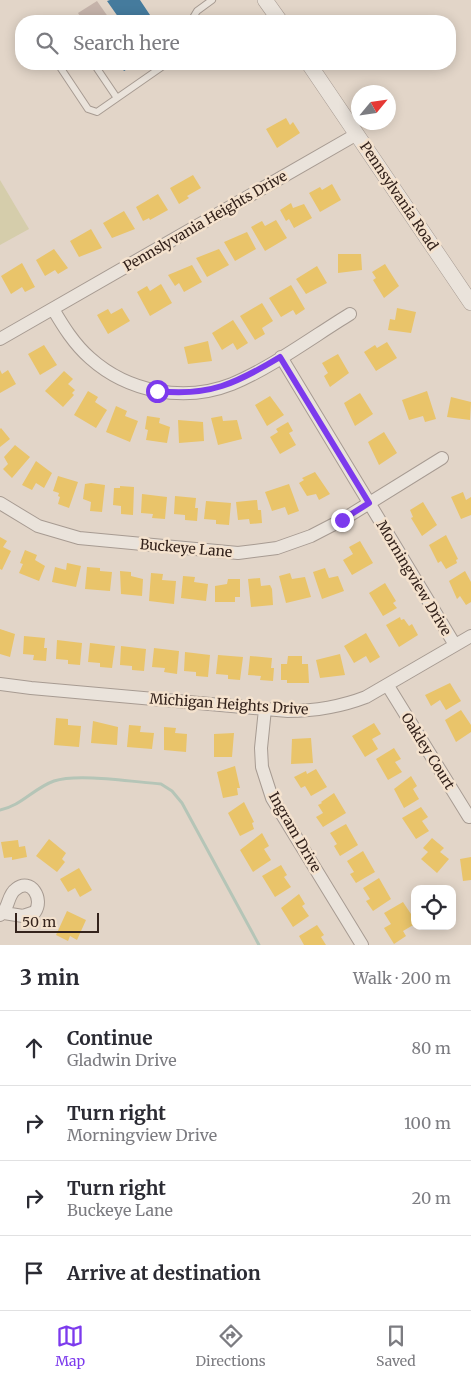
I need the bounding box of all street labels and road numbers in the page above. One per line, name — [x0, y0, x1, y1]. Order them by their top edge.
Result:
street label: Pennsylvania Road — [356, 138, 442, 254]
street label: Pennslyvania Heights Drive — [120, 167, 290, 275]
street label: Morningview Drive — [372, 517, 456, 639]
street label: Buckeye Lane — [139, 535, 233, 561]
street label: Michigan Heights Drive — [149, 689, 309, 719]
street label: Oakley Court — [397, 709, 459, 793]
street label: Ingram Drive — [265, 789, 325, 875]

